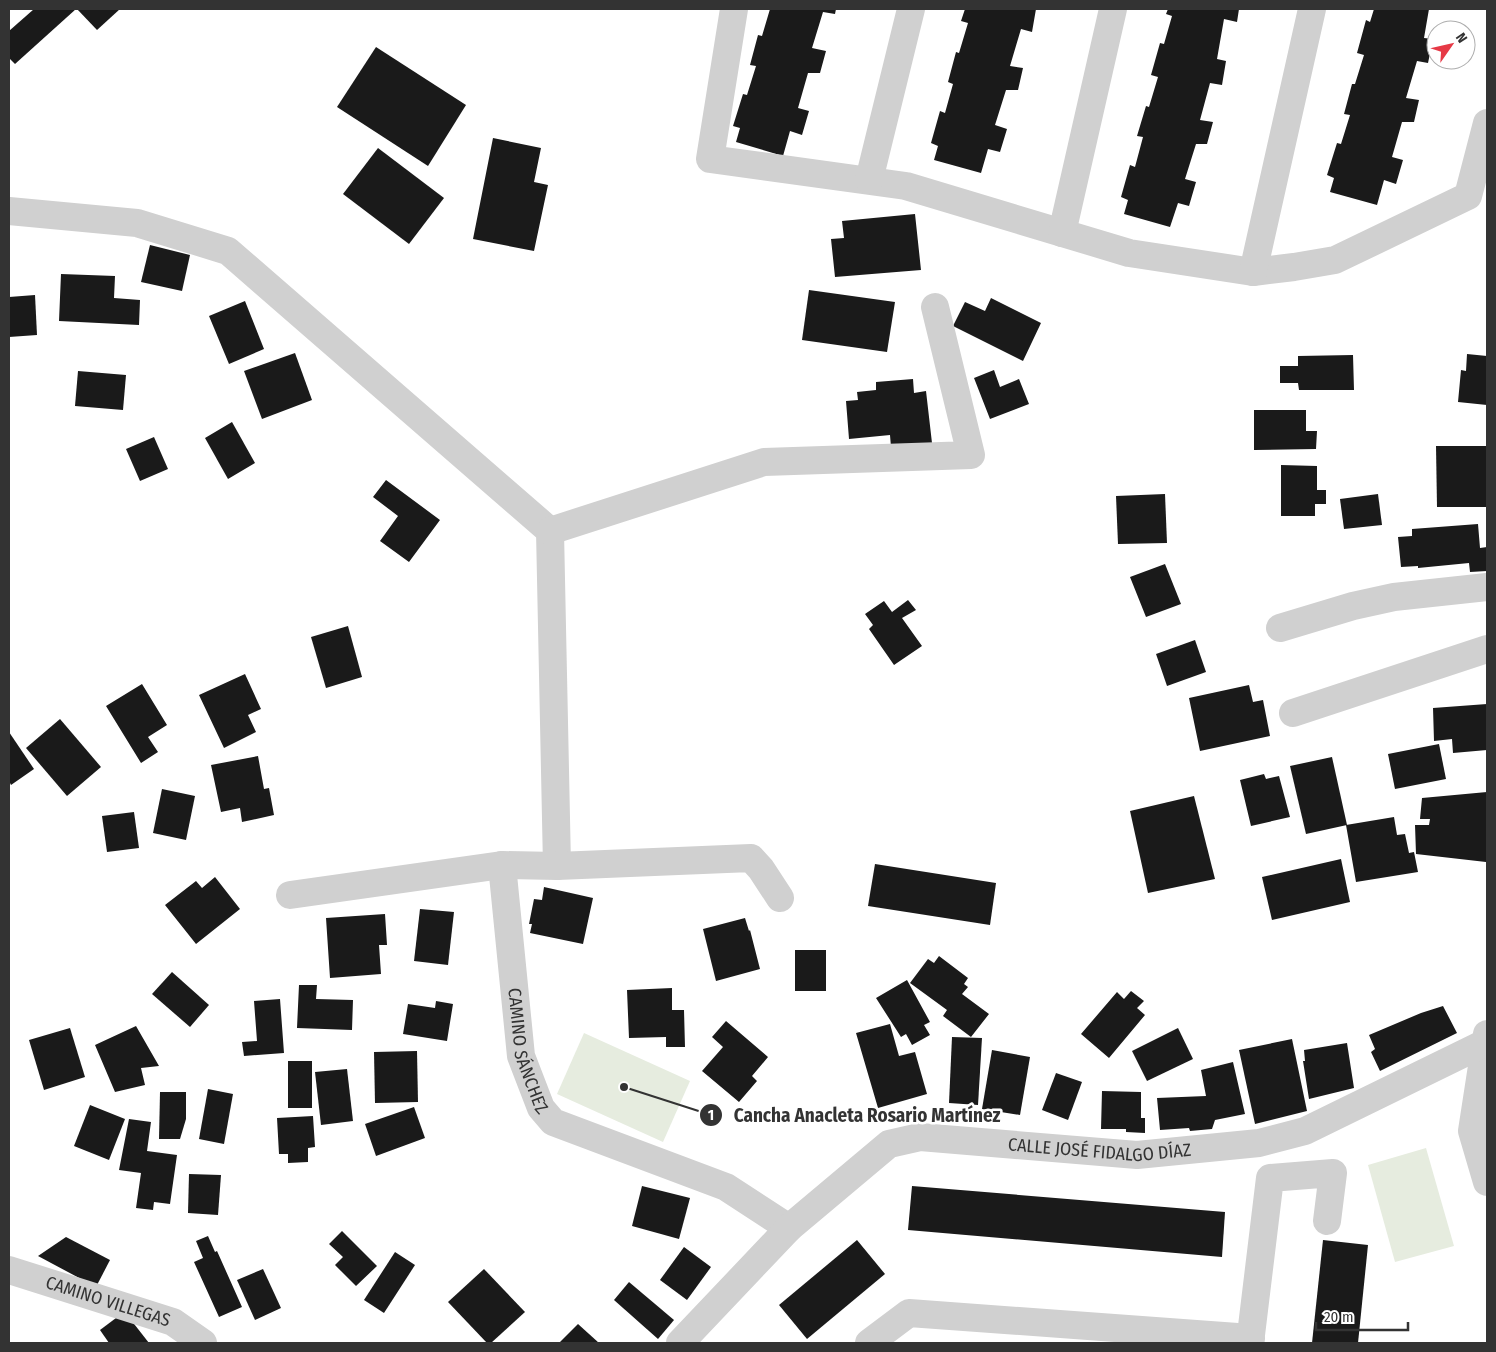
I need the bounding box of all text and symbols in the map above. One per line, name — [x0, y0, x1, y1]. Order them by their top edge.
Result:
north arrow — [1426, 20, 1476, 70]
text: N — [1452, 30, 1471, 46]
street label: CAMINO SÁNCHEZ — [503, 987, 552, 1119]
callout: Cancha Anacleta Rosario Martínez — [698, 1098, 1010, 1132]
text: Cancha Anacleta Rosario Martínez — [734, 1104, 1000, 1127]
text: 1 — [708, 1106, 714, 1124]
street label: CALLE JOSÉ FIDALGO DÍAZ — [1007, 1133, 1192, 1166]
street label: CAMINO VILLEGAS — [43, 1271, 173, 1332]
scale bar — [1316, 1300, 1408, 1332]
text: 20 m — [1324, 1308, 1354, 1326]

